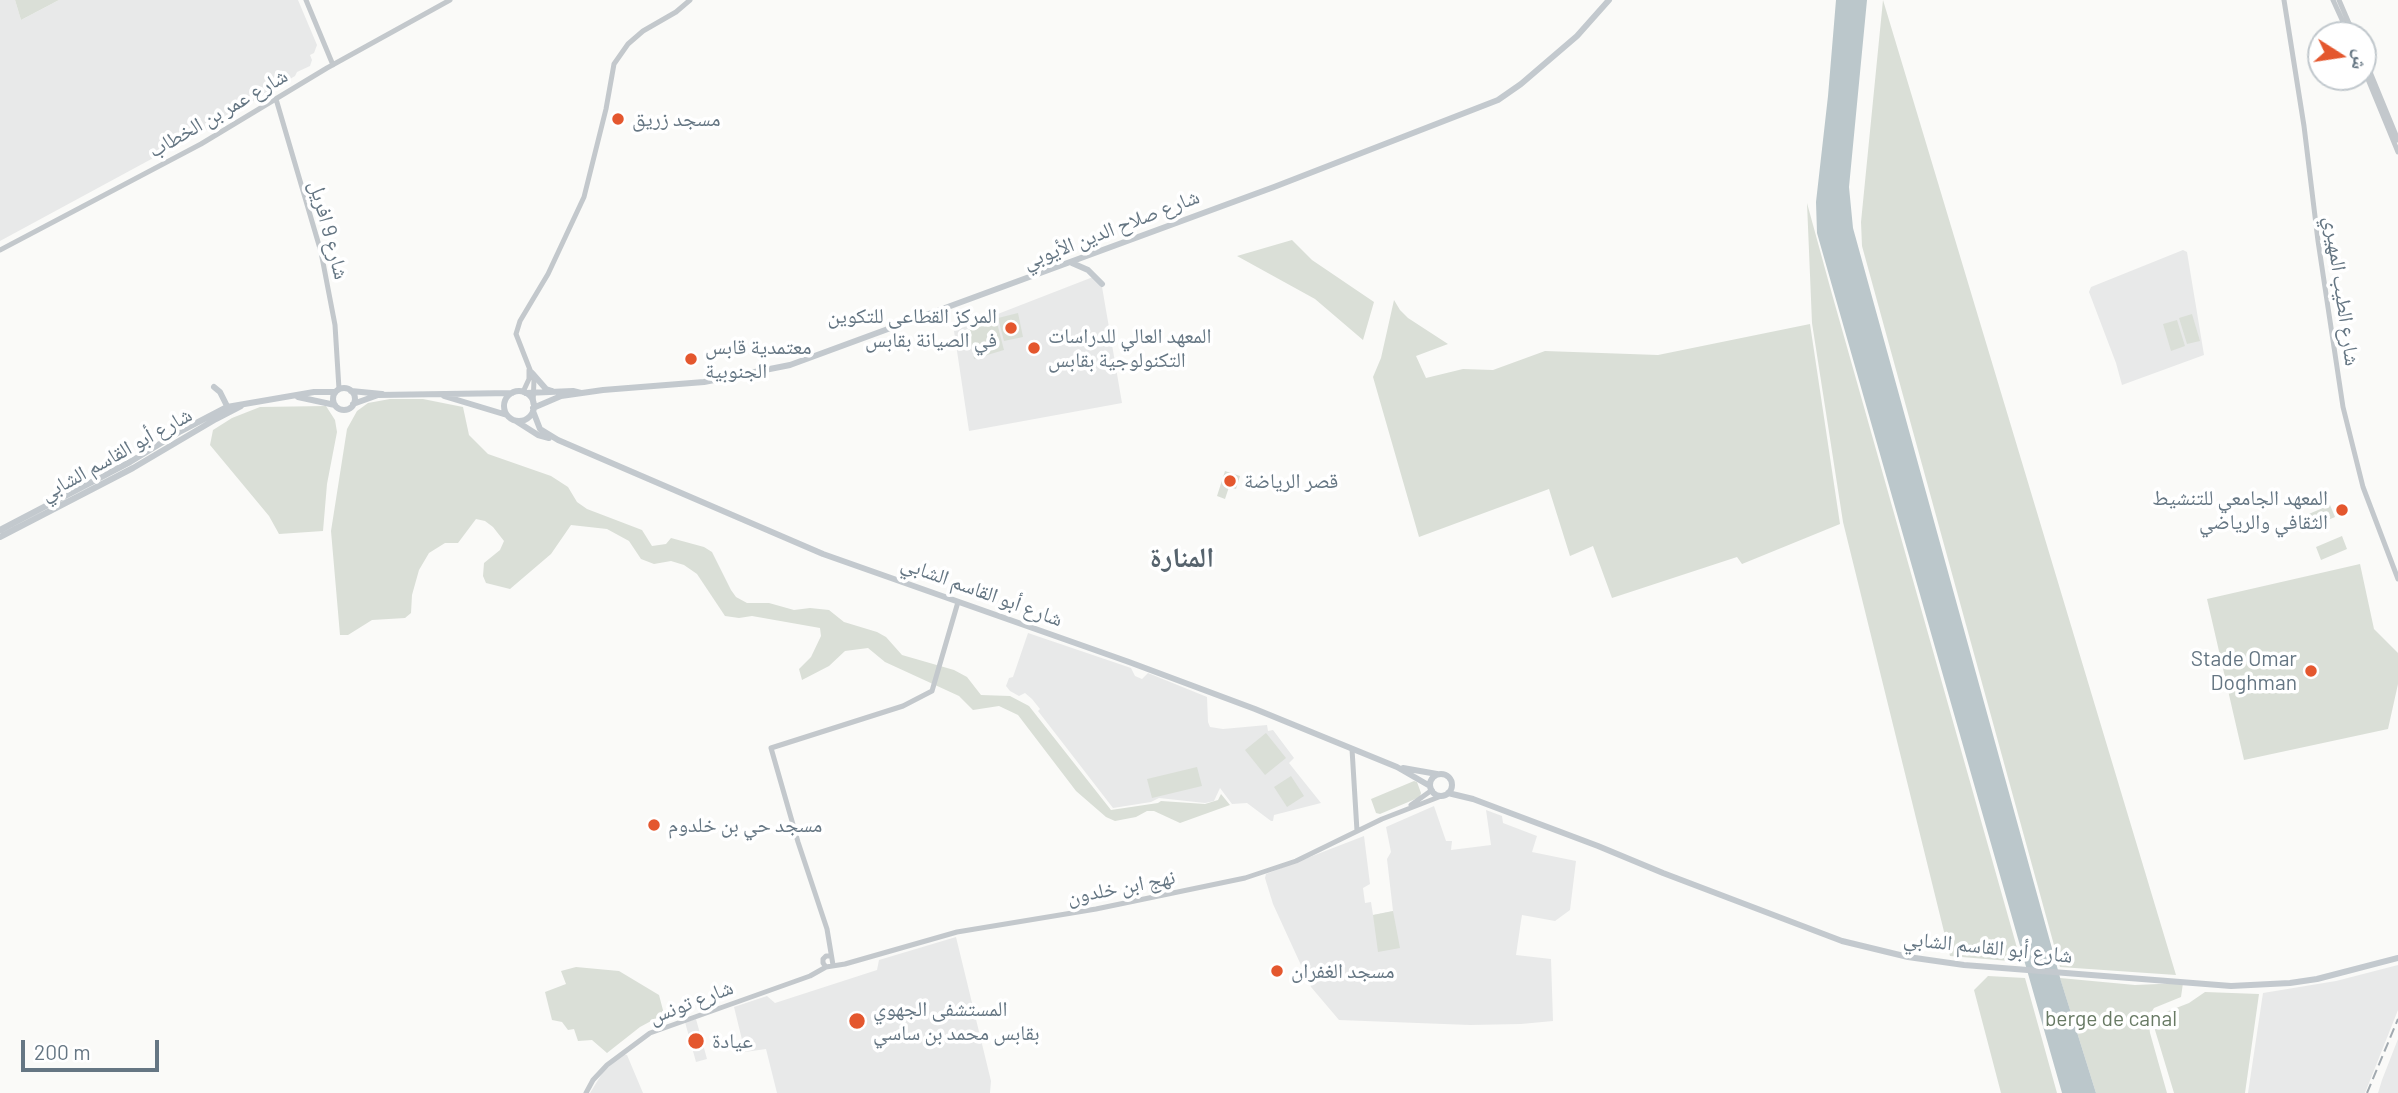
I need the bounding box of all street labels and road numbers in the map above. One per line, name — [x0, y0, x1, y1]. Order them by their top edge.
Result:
street label: شارع عمر بن الخطاب — [144, 63, 292, 163]
street label: شارع 9 افريل — [304, 178, 354, 282]
street label: شارع صلاح الدين الأيوبي — [1019, 184, 1203, 274]
street label: شارع الطيب المهيري — [2319, 215, 2365, 367]
street label: شارع أبو القاسم الشابي — [36, 402, 196, 506]
street label: شارع أبو القاسم الشابي — [898, 550, 1066, 632]
street label: نهج ابن خلدون — [1065, 864, 1177, 910]
street label: شارع أبو القاسم الشابي — [1902, 926, 2074, 968]
street label: شارع تونس — [645, 974, 737, 1030]

